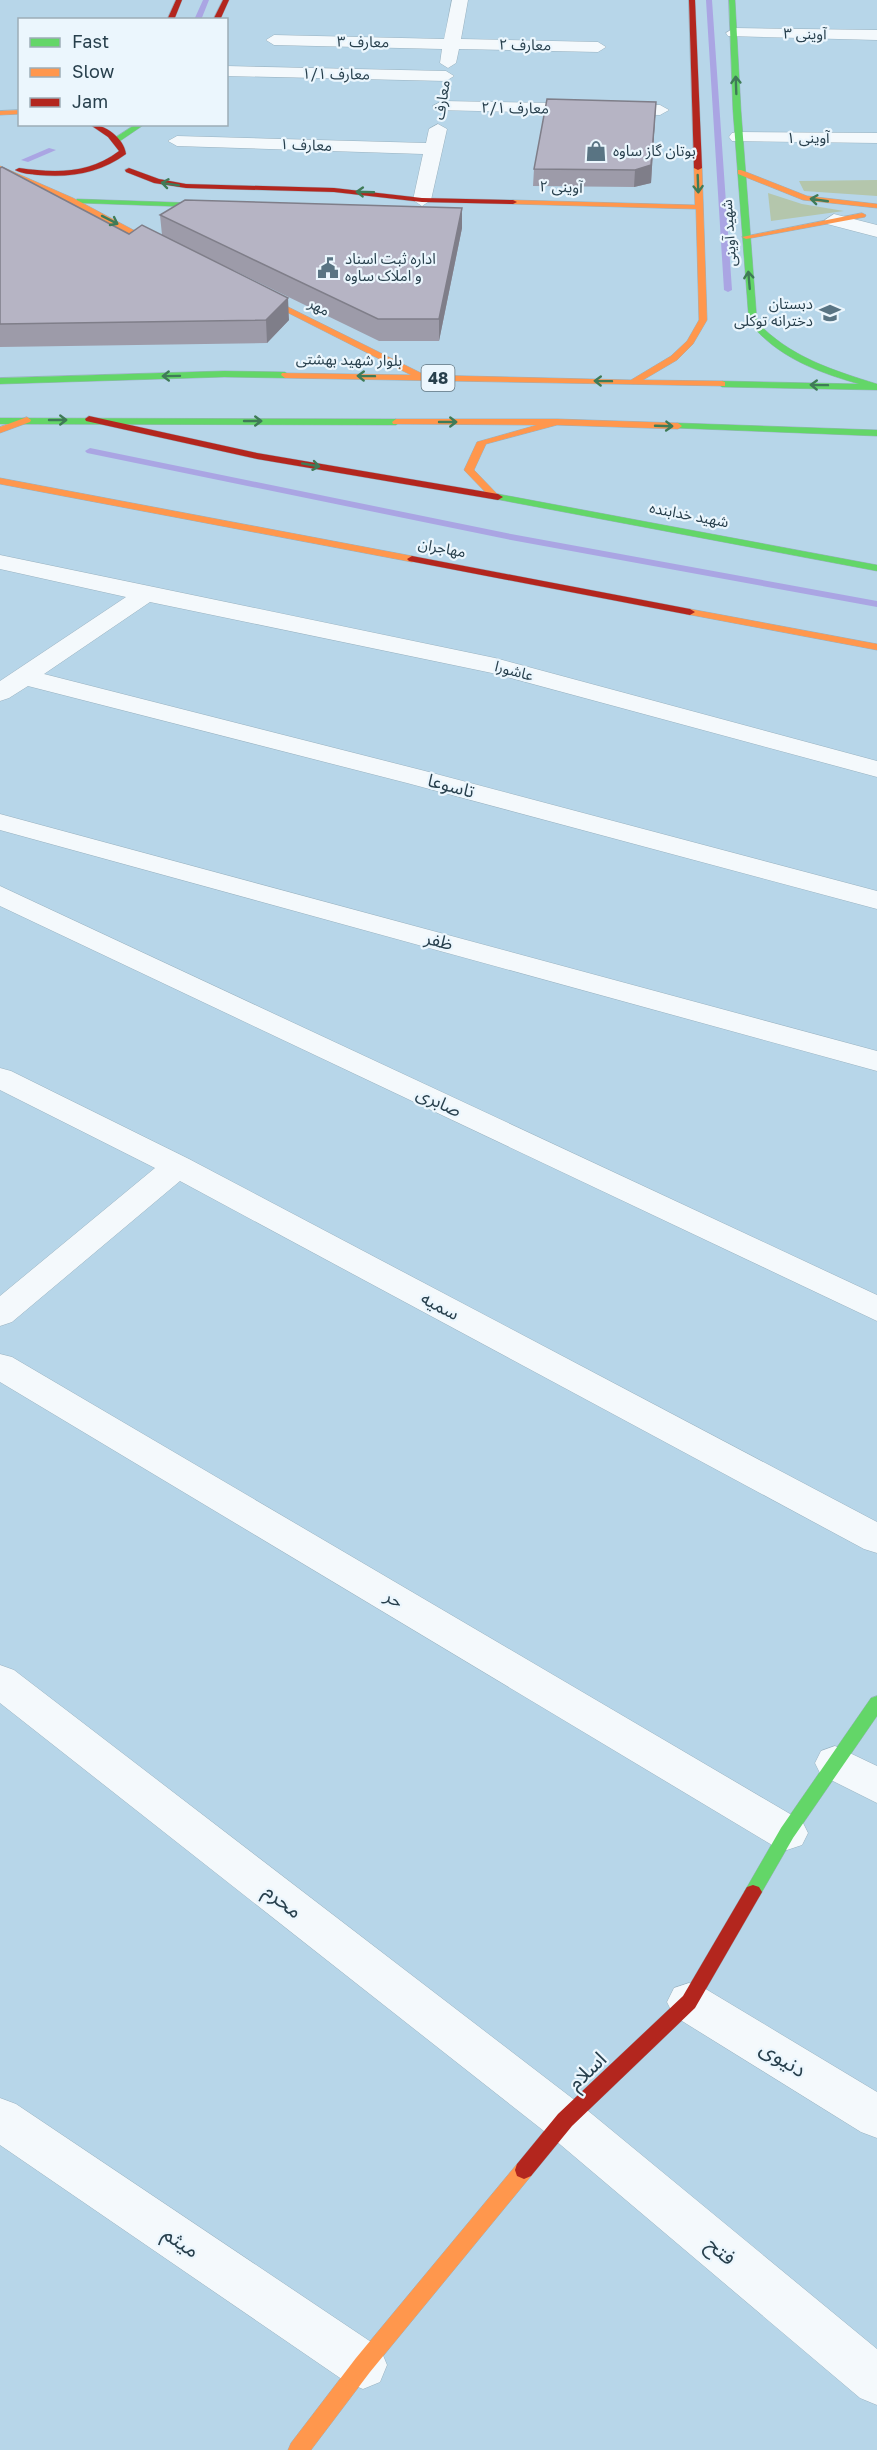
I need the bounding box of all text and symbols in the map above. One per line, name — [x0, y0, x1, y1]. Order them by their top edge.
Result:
legend — [18, 18, 228, 126]
street label: آوینی ۳ — [783, 24, 827, 43]
text: Fast — [72, 30, 109, 52]
street label: معارف ۳ — [337, 32, 389, 51]
street label: معارف ۲ — [499, 35, 551, 54]
text: Slow — [72, 60, 115, 82]
street label: معارف ۱/۱ — [302, 63, 370, 84]
one-way arrow — [730, 76, 741, 96]
street label: معارف — [429, 79, 454, 121]
text: Jam — [72, 90, 108, 112]
street label: معارف ۲/۱ — [481, 97, 549, 118]
street label: آوینی ۱ — [786, 128, 830, 147]
street label: معارف ۱ — [280, 134, 332, 155]
shop icon: بوتان گاز ساوه — [584, 139, 608, 163]
place label: بوتان گاز ساوه — [613, 141, 696, 160]
one-way arrow — [692, 174, 704, 194]
street label: ۲ آوینی — [539, 176, 584, 197]
one-way arrow — [161, 178, 180, 189]
one-way arrow — [355, 186, 375, 197]
one-way arrow — [810, 194, 829, 205]
street label: شهید آوینی — [717, 198, 740, 267]
one-way arrow — [100, 215, 118, 227]
place label: اداره ثبت اسناد و املاک ساوه — [345, 249, 436, 285]
public building icon: اداره ثبت اسناد و املاک ساوه — [316, 256, 340, 280]
one-way arrow — [743, 270, 754, 290]
street label: مهر — [304, 293, 333, 320]
place label: دبستان دخترانه توکلی — [734, 294, 813, 330]
school or university icon: دبستان دخترانه توکلی — [818, 301, 842, 325]
street label: بلوار شهید بهشتی — [296, 349, 402, 370]
road number: 48 — [422, 365, 454, 391]
one-way arrow — [161, 370, 181, 381]
one-way arrow — [356, 370, 376, 382]
one-way arrow — [593, 375, 613, 387]
one-way arrow — [809, 380, 829, 391]
one-way arrow — [48, 414, 68, 426]
one-way arrow — [243, 415, 263, 426]
one-way arrow — [438, 416, 458, 428]
one-way arrow — [654, 420, 674, 432]
one-way arrow — [300, 460, 320, 471]
street label: شهید خدابنده — [648, 498, 731, 532]
street label: مهاجران — [417, 534, 468, 561]
street label: عاشورا — [493, 656, 536, 685]
street label: تاسوعا — [425, 768, 477, 803]
street label: ظفر — [422, 925, 456, 955]
street label: صابری — [413, 1081, 465, 1122]
street label: سمیه — [418, 1286, 463, 1324]
street label: حر — [380, 1584, 408, 1613]
street label: محرم — [257, 1877, 308, 1927]
street label: دنیوی — [756, 2034, 811, 2082]
street label: اسلام — [561, 2046, 614, 2098]
street label: میثم — [157, 2220, 205, 2265]
street label: فتح — [700, 2230, 742, 2272]

